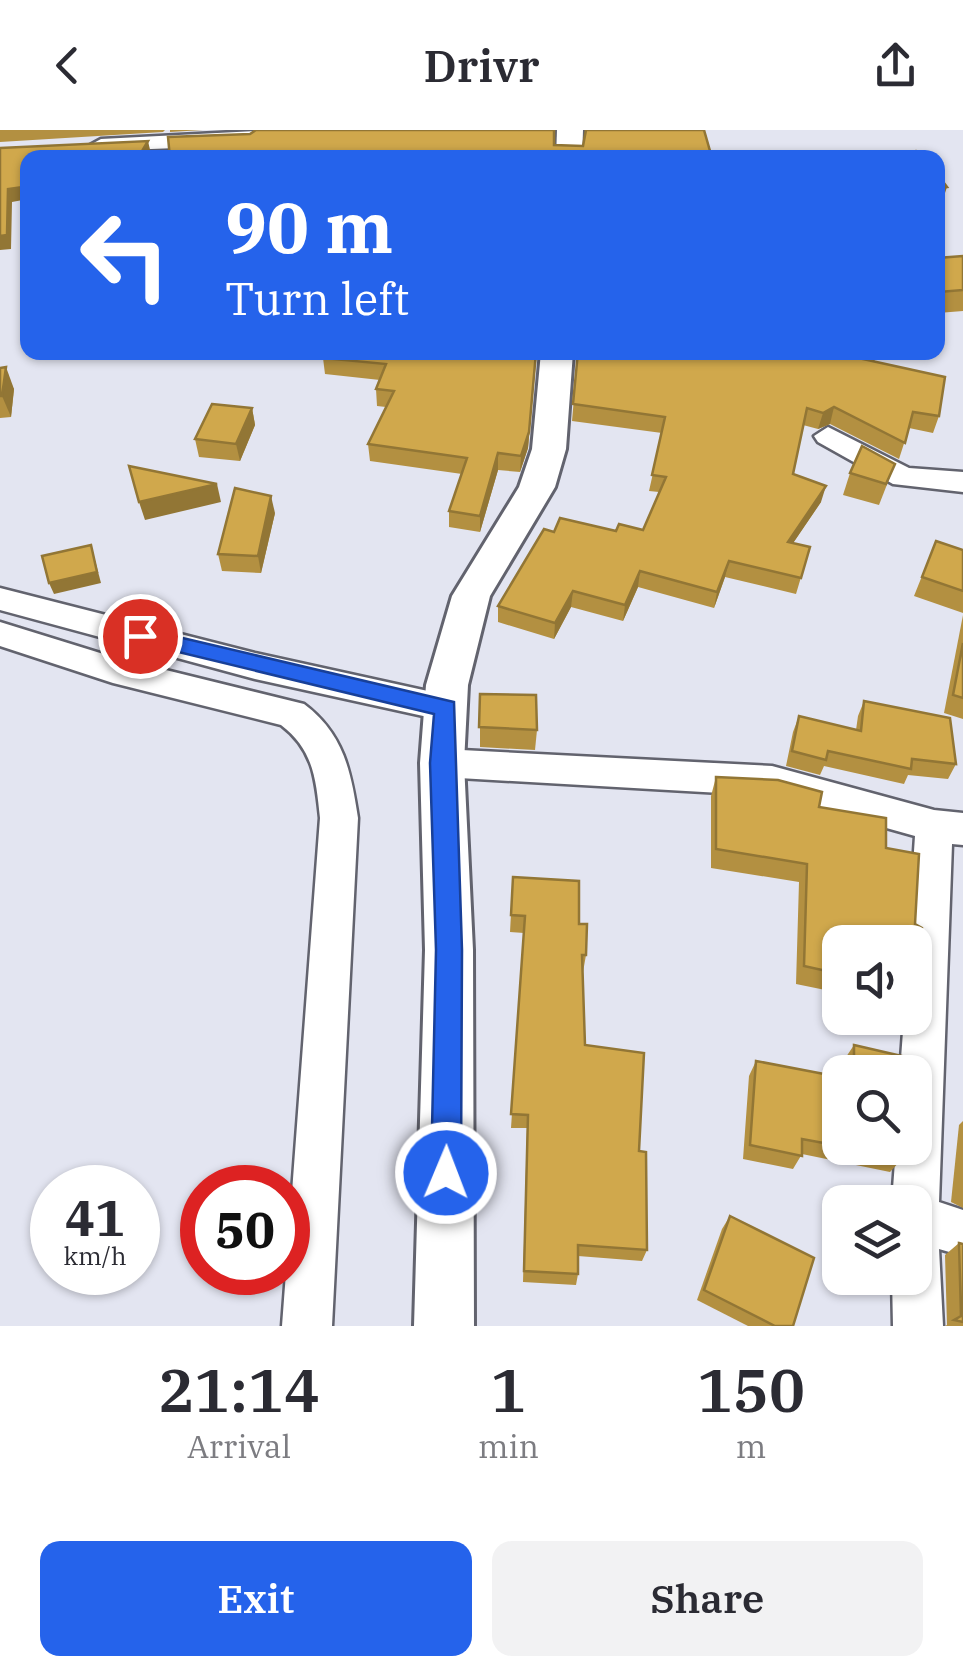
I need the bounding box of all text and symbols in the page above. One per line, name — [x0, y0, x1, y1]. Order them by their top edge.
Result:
text: Drivr — [423, 36, 540, 94]
icon: back — [40, 38, 95, 93]
icon: share — [868, 38, 923, 93]
text: 90 m — [225, 181, 393, 272]
icon: left — [60, 190, 190, 320]
text: Turn left — [225, 269, 409, 327]
pin — [98, 594, 183, 679]
icon: arrive — [113, 609, 168, 664]
map controls — [822, 925, 932, 1295]
button: sound — [822, 925, 932, 1035]
button: search — [822, 1055, 932, 1165]
position arrow — [394, 1121, 498, 1225]
speed limit sign: 50 — [180, 1165, 310, 1295]
text: 41 — [65, 1185, 125, 1250]
button: layers — [822, 1185, 932, 1295]
text: km/h — [63, 1239, 127, 1272]
text: 21:14 — [158, 1350, 320, 1429]
text: 1 — [490, 1350, 526, 1429]
text: 150 — [697, 1350, 805, 1429]
text: Arrival — [187, 1425, 291, 1467]
text: min — [478, 1425, 539, 1467]
text: m — [736, 1425, 766, 1467]
button: Exit — [40, 1541, 472, 1656]
button: Share — [492, 1541, 923, 1656]

